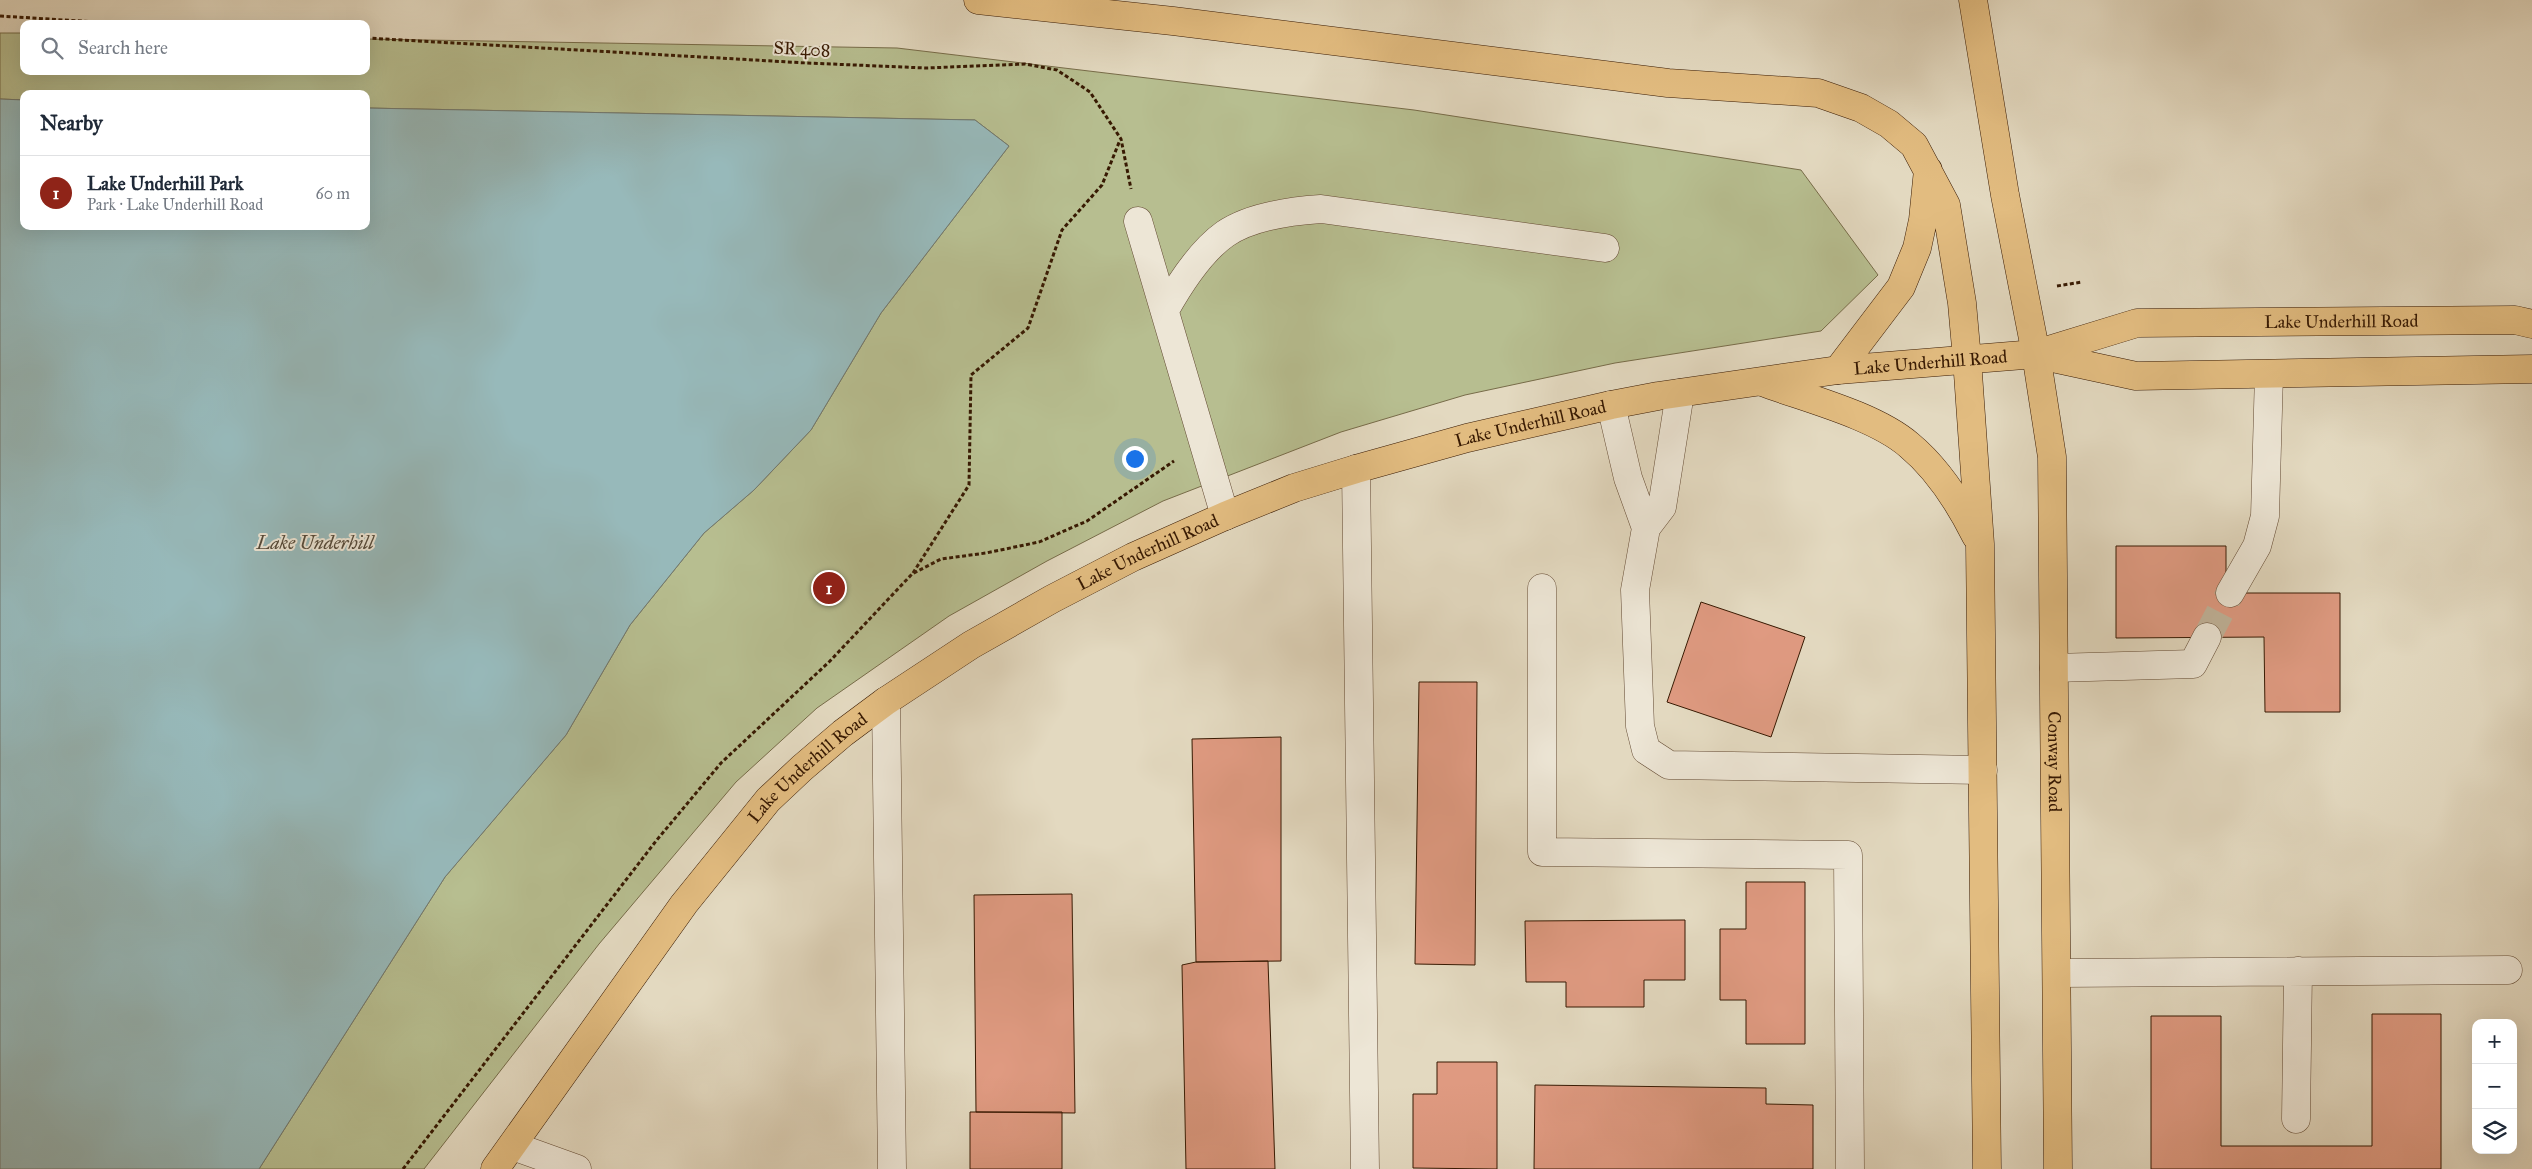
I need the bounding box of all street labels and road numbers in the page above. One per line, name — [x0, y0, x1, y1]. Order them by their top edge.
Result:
street label: SR 408 — [773, 37, 831, 61]
street label: Lake Underhill Road — [2264, 310, 2419, 333]
street label: Lake Underhill Road — [1853, 345, 2008, 380]
street label: Lake Underhill Road — [1453, 395, 1608, 452]
street label: Lake Underhill Road — [1073, 509, 1222, 595]
street label: Lake Underhill Road — [743, 708, 872, 827]
street label: Conway Road — [2043, 711, 2066, 812]

